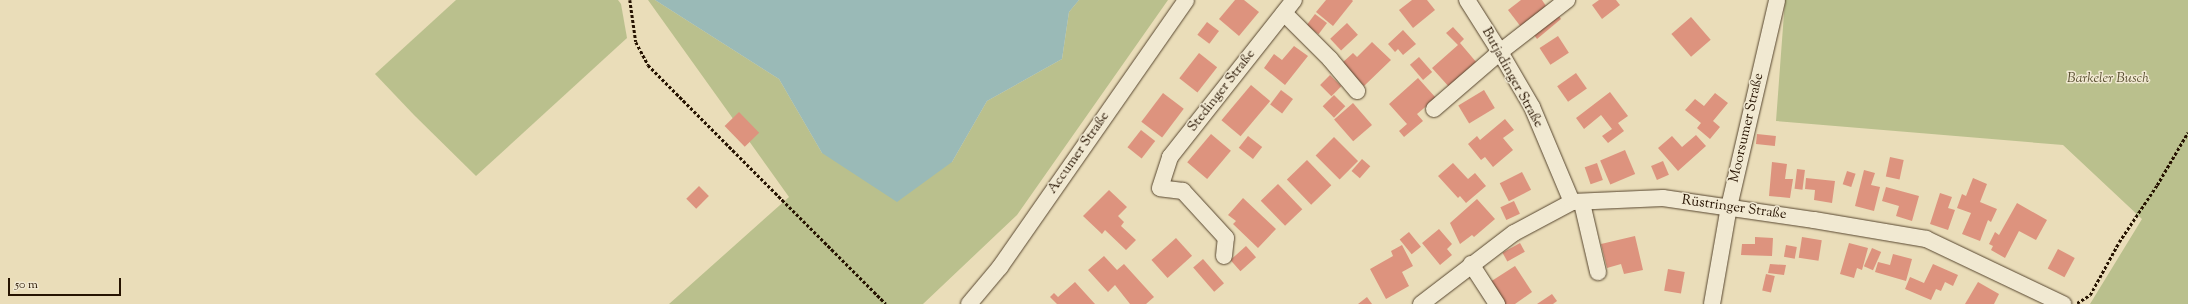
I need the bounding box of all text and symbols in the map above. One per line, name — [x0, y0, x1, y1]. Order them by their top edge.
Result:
street label: Butjadinger Straße — [1477, 25, 1547, 131]
street label: Stedinger Straße — [1185, 46, 1259, 136]
park label: Barkeler Busch — [2067, 71, 2149, 87]
street label: Moorsumer Straße — [1726, 72, 1768, 184]
street label: Accumer Straße — [1044, 109, 1114, 197]
street label: Rüstringer Straße — [1681, 192, 1787, 224]
scale bar — [10, 270, 123, 296]
text: 50 m — [15, 276, 38, 294]

